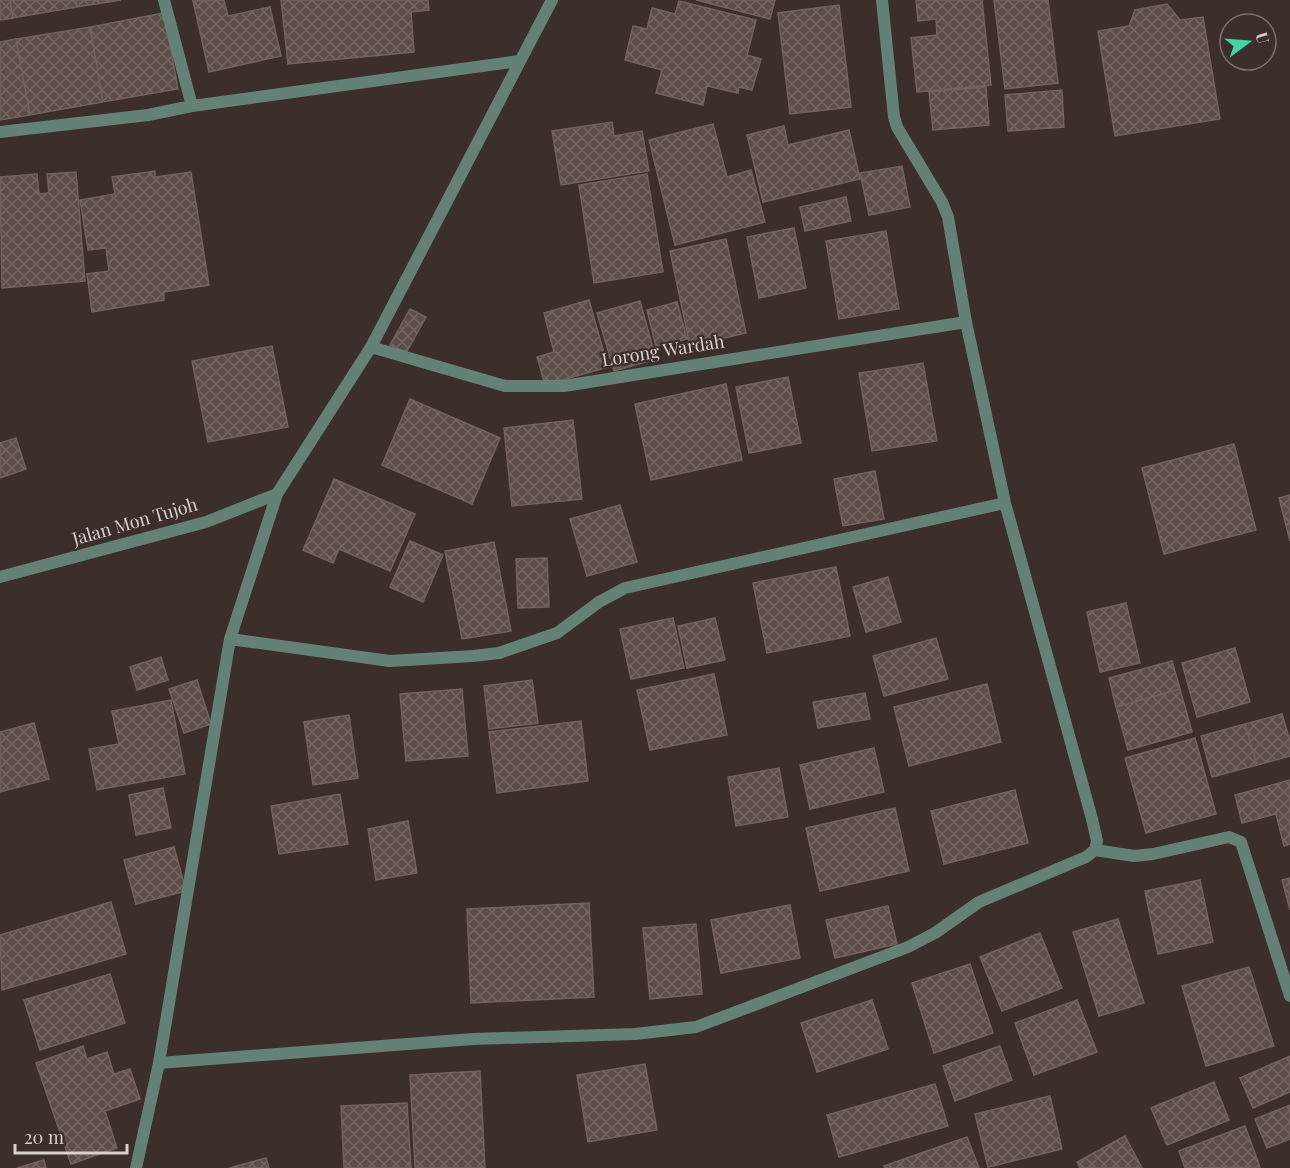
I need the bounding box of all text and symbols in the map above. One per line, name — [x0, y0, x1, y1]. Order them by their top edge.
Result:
north arrow — [1218, 12, 1278, 72]
text: U — [1251, 30, 1275, 46]
street label: Lorong Wardah — [600, 328, 726, 372]
street label: Jalan Mon Tujoh — [68, 492, 201, 551]
scale bar — [15, 1117, 128, 1155]
text: 20 m — [24, 1125, 64, 1149]

